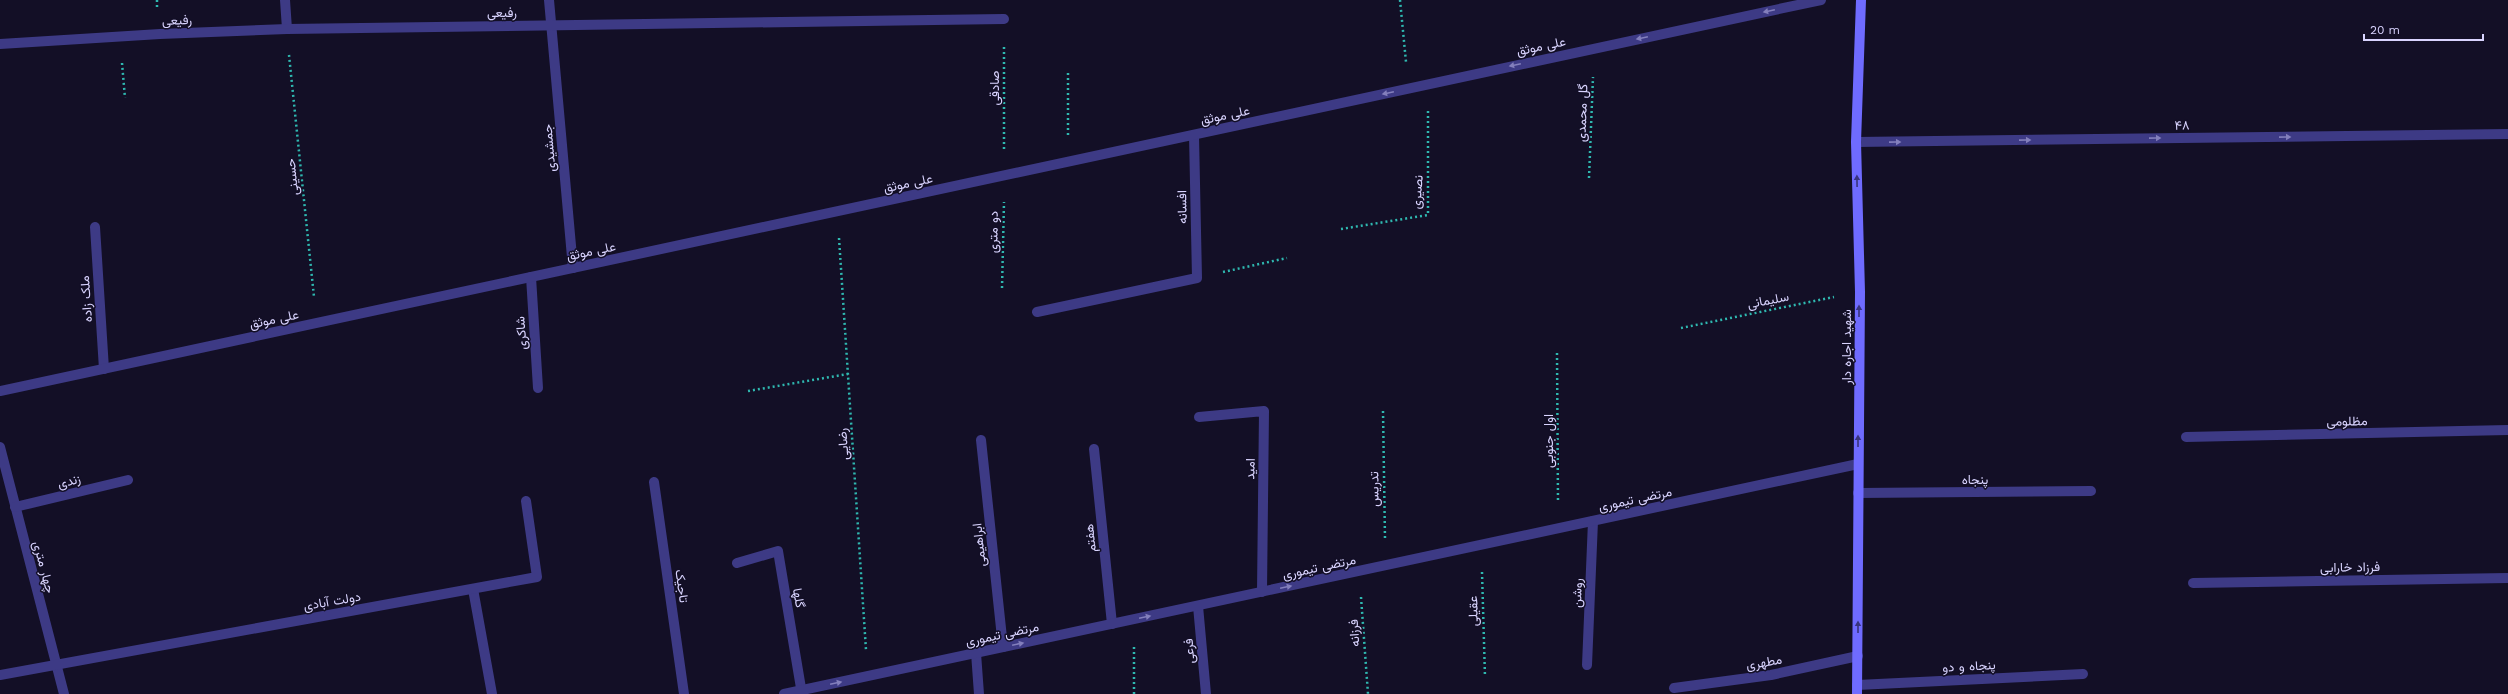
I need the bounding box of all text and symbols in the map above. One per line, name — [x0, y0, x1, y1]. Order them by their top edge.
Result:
street label: رفیعی — [487, 5, 517, 21]
one-way arrow — [1763, 9, 1775, 15]
street label: رفیعی — [162, 12, 192, 29]
scale bar — [2364, 16, 2483, 42]
text: 20 m — [2370, 23, 2400, 37]
street label: علی موثق — [1515, 33, 1567, 59]
one-way arrow — [1636, 36, 1648, 42]
one-way arrow — [1509, 63, 1521, 69]
street label: صادقی — [987, 70, 1003, 105]
street label: گل محمدی — [1573, 83, 1592, 142]
one-way arrow — [1382, 90, 1394, 96]
street label: علی موثق — [1199, 102, 1251, 128]
street label: ۴۸ — [2174, 117, 2190, 133]
street label: جمشیدی — [539, 123, 560, 173]
one-way arrow — [2279, 134, 2292, 140]
one-way arrow — [2149, 135, 2162, 141]
one-way arrow — [2019, 137, 2032, 143]
one-way arrow — [1889, 138, 1901, 145]
street label: حسینی — [283, 157, 302, 196]
street label: علی موثق — [882, 170, 934, 196]
street label: نصیری — [1408, 174, 1427, 210]
one-way arrow — [1854, 174, 1860, 187]
street label: افسانه — [1174, 190, 1190, 224]
street label: دو متری — [985, 211, 1002, 253]
street label: علی موثق — [565, 238, 617, 264]
street label: ملک زاده — [77, 275, 96, 323]
street label: سلیمانی — [1746, 289, 1790, 312]
one-way arrow — [1856, 305, 1863, 317]
street label: علی موثق — [248, 306, 300, 332]
street label: شهید اجاره دار — [1839, 309, 1855, 386]
street label: شاکری — [512, 316, 531, 350]
street label: مظلومی — [2326, 413, 2368, 430]
street label: اول جنوبی — [1541, 414, 1557, 468]
street label: رضایی — [834, 427, 853, 460]
one-way arrow — [1855, 434, 1861, 447]
street label: امید — [1242, 458, 1258, 480]
street label: زندی — [56, 471, 82, 492]
street label: تدریس — [1366, 471, 1383, 507]
street label: پنجاه — [1962, 472, 1988, 489]
street label: مرتضی تیموری — [1597, 484, 1673, 515]
street label: ابراهیمی — [969, 522, 990, 568]
street label: هفتم — [1081, 523, 1100, 553]
street label: چهار متری — [28, 539, 58, 595]
street label: مرتضی تیموری — [1281, 552, 1357, 583]
street label: فرزاد خارابی — [2320, 559, 2380, 576]
street label: تاجیک — [672, 568, 692, 604]
street label: روشن — [1569, 578, 1586, 608]
one-way arrow — [1280, 583, 1292, 589]
street label: گلها — [789, 587, 808, 609]
street label: دولت آبادی — [302, 589, 362, 614]
street label: عقیلی — [1465, 595, 1482, 626]
one-way arrow — [1139, 613, 1151, 619]
street label: فرزانه — [1346, 618, 1363, 647]
street label: مرتضی تیموری — [964, 619, 1040, 650]
one-way arrow — [1855, 620, 1861, 633]
street label: فرعی — [1180, 638, 1199, 664]
one-way arrow — [1012, 641, 1024, 647]
street label: مطهری — [1745, 651, 1783, 674]
street label: پنجاه و دو — [1942, 657, 1996, 677]
one-way arrow — [830, 679, 842, 685]

